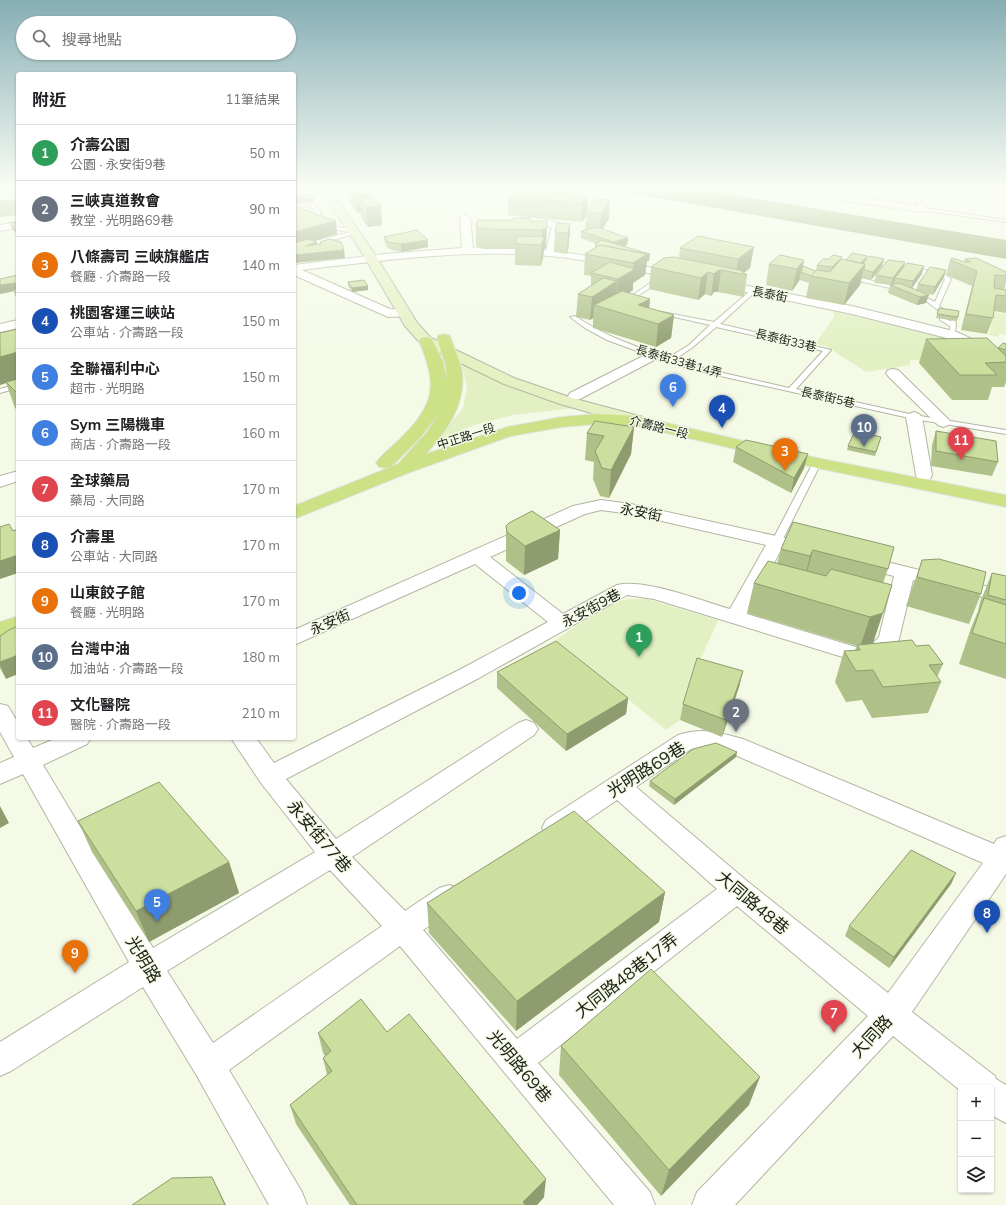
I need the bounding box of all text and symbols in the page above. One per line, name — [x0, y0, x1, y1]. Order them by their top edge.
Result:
search box — [16, 16, 296, 60]
icon: search — [30, 27, 52, 49]
text: 搜尋地點 — [62, 30, 122, 49]
text: 附近 — [32, 89, 66, 110]
text: 11筆結果 — [225, 91, 280, 107]
text: 介壽公園 — [70, 135, 130, 154]
text: 1 — [41, 145, 49, 161]
text: 50 m — [250, 145, 280, 161]
text: 公園 · 永安街9巷 — [70, 156, 166, 172]
text: 三峽真道教會 — [70, 191, 160, 210]
text: 2 — [41, 201, 49, 217]
text: 90 m — [250, 201, 280, 217]
text: 教堂 · 光明路69巷 — [70, 212, 173, 228]
text: 八條壽司 三峽旗艦店 — [70, 247, 209, 266]
text: 3 — [41, 257, 49, 273]
text: 140 m — [242, 257, 280, 273]
text: 餐廳 · 介壽路一段 — [70, 268, 171, 284]
street label: 長泰街 — [751, 283, 789, 305]
text: 桃園客運三峽站 — [70, 303, 175, 322]
text: 4 — [41, 313, 49, 329]
text: 150 m — [242, 313, 280, 329]
text: 公車站 · 介壽路一段 — [70, 324, 184, 340]
street label: 長泰街33巷 — [754, 326, 818, 354]
street label: 長泰街33巷14弄 — [634, 342, 724, 380]
text: 全聯福利中心 — [70, 359, 160, 378]
text: 5 — [41, 369, 49, 385]
text: 150 m — [242, 369, 280, 385]
pin: 6 — [660, 374, 686, 407]
text: 超市 · 光明路 — [70, 380, 145, 396]
street label: 長泰街5巷 — [799, 383, 857, 411]
pin: 4 — [709, 395, 735, 428]
street label: 介壽路一段 — [628, 412, 690, 442]
pin: 10 — [851, 414, 877, 447]
text: Sym 三陽機車 — [70, 415, 165, 434]
street label: 中正路一段 — [435, 420, 497, 452]
text: 6 — [41, 425, 49, 441]
text: 160 m — [242, 425, 280, 441]
pin: 11 — [948, 427, 974, 460]
text: 商店 · 介壽路一段 — [70, 436, 171, 452]
pin: 3 — [772, 438, 798, 471]
text: 全球藥局 — [70, 471, 130, 490]
text: 7 — [41, 481, 49, 497]
text: 170 m — [242, 481, 280, 497]
text: 藥局 · 大同路 — [70, 492, 145, 508]
street label: 永安街 — [619, 499, 663, 525]
text: 介壽里 — [70, 527, 115, 546]
text: 8 — [41, 537, 49, 553]
text: 170 m — [242, 537, 280, 553]
text: 公車站 · 大同路 — [70, 548, 158, 564]
text: 山東餃子館 — [70, 583, 145, 602]
your location — [509, 583, 529, 603]
street label: 永安街9巷 — [558, 585, 624, 631]
text: 9 — [41, 593, 49, 609]
text: 170 m — [242, 593, 280, 609]
text: 餐廳 · 光明路 — [70, 604, 145, 620]
street label: 永安街 — [307, 605, 353, 639]
pin: 1 — [626, 624, 652, 657]
text: 台灣中油 — [70, 639, 130, 658]
text: 10 — [37, 649, 53, 665]
text: 180 m — [242, 649, 280, 665]
text: 加油站 · 介壽路一段 — [70, 660, 184, 676]
text: 文化醫院 — [70, 695, 130, 714]
pin: 2 — [723, 699, 749, 732]
text: 11 — [37, 705, 53, 721]
text: 210 m — [242, 705, 280, 721]
text: 醫院 · 介壽路一段 — [70, 716, 171, 732]
street label: 光明路69巷 — [603, 737, 689, 801]
street label: 永安街77巷 — [284, 795, 356, 877]
street label: 大同路48巷 — [712, 866, 794, 938]
pin: 5 — [144, 889, 170, 922]
pin: 8 — [974, 900, 1000, 933]
street label: 大同路48巷17弄 — [570, 928, 682, 1022]
street label: 光明路 — [122, 932, 166, 986]
pin: 9 — [62, 940, 88, 973]
pin: 7 — [821, 1000, 847, 1033]
street label: 大同路 — [846, 1010, 896, 1062]
street label: 光明路69巷 — [484, 1025, 556, 1107]
map controls — [958, 1085, 994, 1193]
button: + — [958, 1085, 994, 1121]
button: − — [958, 1121, 994, 1157]
button: layers — [958, 1157, 994, 1193]

